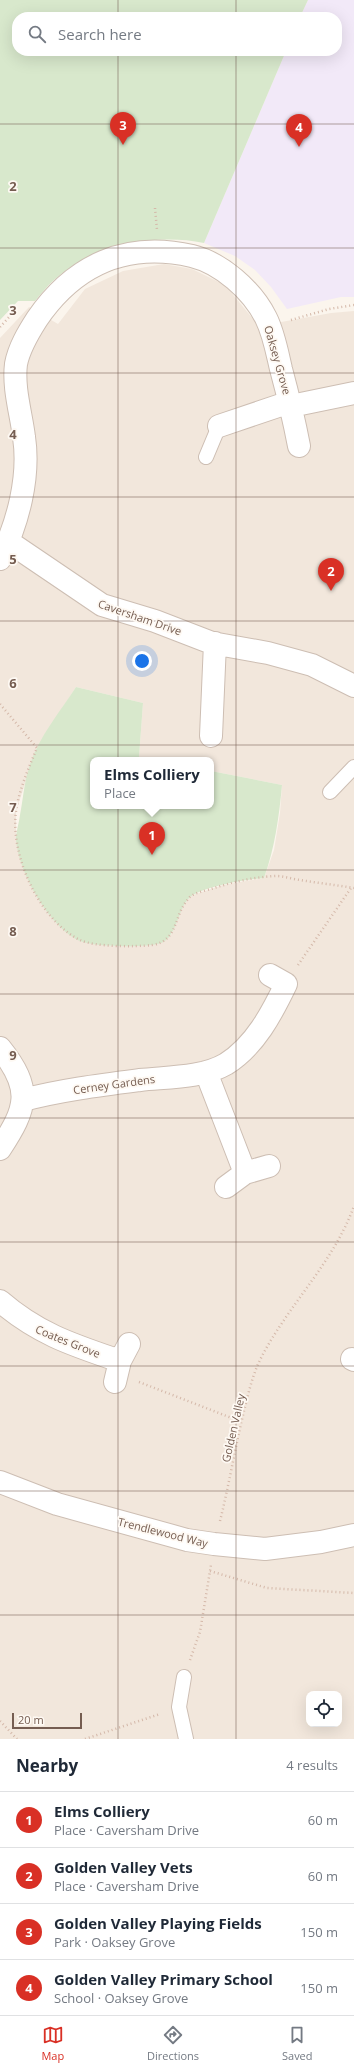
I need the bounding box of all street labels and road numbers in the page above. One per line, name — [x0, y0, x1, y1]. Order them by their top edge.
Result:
street label: Oaksey Grove — [261, 324, 295, 396]
street label: Caversham Drive — [96, 596, 184, 638]
street label: Cerney Gardens — [72, 1071, 156, 1097]
street label: Coates Grove — [33, 1321, 103, 1361]
street label: Golden Valley — [218, 1392, 248, 1464]
street label: Trendlewood Way — [116, 1514, 210, 1551]

